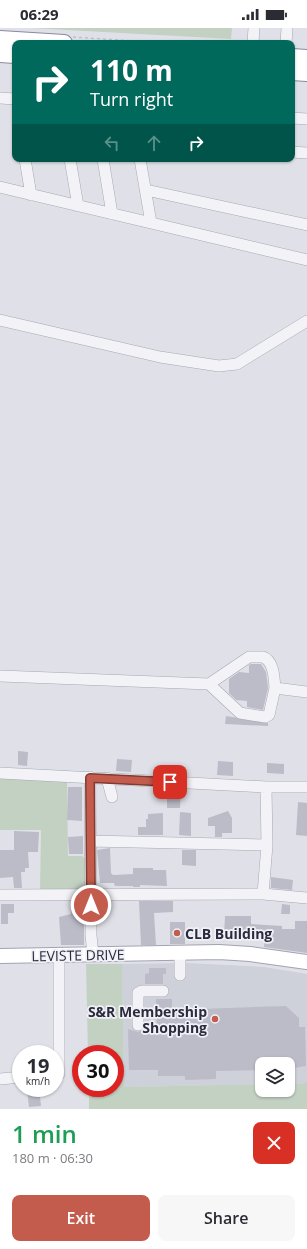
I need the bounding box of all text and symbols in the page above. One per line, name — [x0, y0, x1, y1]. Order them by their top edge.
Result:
text: 06:29 — [20, 4, 59, 24]
text: 110 m — [90, 51, 173, 89]
icon: right — [24, 56, 76, 108]
text: Turn right — [90, 87, 173, 111]
icon: left — [101, 132, 123, 154]
icon: ahead — [143, 132, 165, 154]
icon: right — [185, 132, 207, 154]
pin — [153, 765, 187, 799]
icon: arrive — [159, 771, 181, 793]
position arrow — [70, 884, 112, 926]
place label: CLB Building — [185, 924, 272, 943]
marker: CLB Building — [172, 928, 182, 938]
street label: LEVISTE DRIVE — [31, 945, 125, 965]
place label: S&R Membership Shopping — [88, 1002, 207, 1037]
marker: S&R Membership Shopping — [210, 1014, 220, 1024]
speed limit sign: 30 — [72, 1045, 124, 1097]
text: 19 — [27, 1052, 49, 1079]
map controls — [255, 1057, 295, 1097]
button: layers — [255, 1057, 295, 1097]
text: km/h — [26, 1074, 50, 1088]
text: 1 min — [12, 1117, 77, 1150]
button: close — [253, 1122, 295, 1164]
text: 180 m · 06:30 — [12, 1149, 93, 1167]
button: Exit — [12, 1195, 150, 1241]
button: Share — [158, 1195, 295, 1241]

